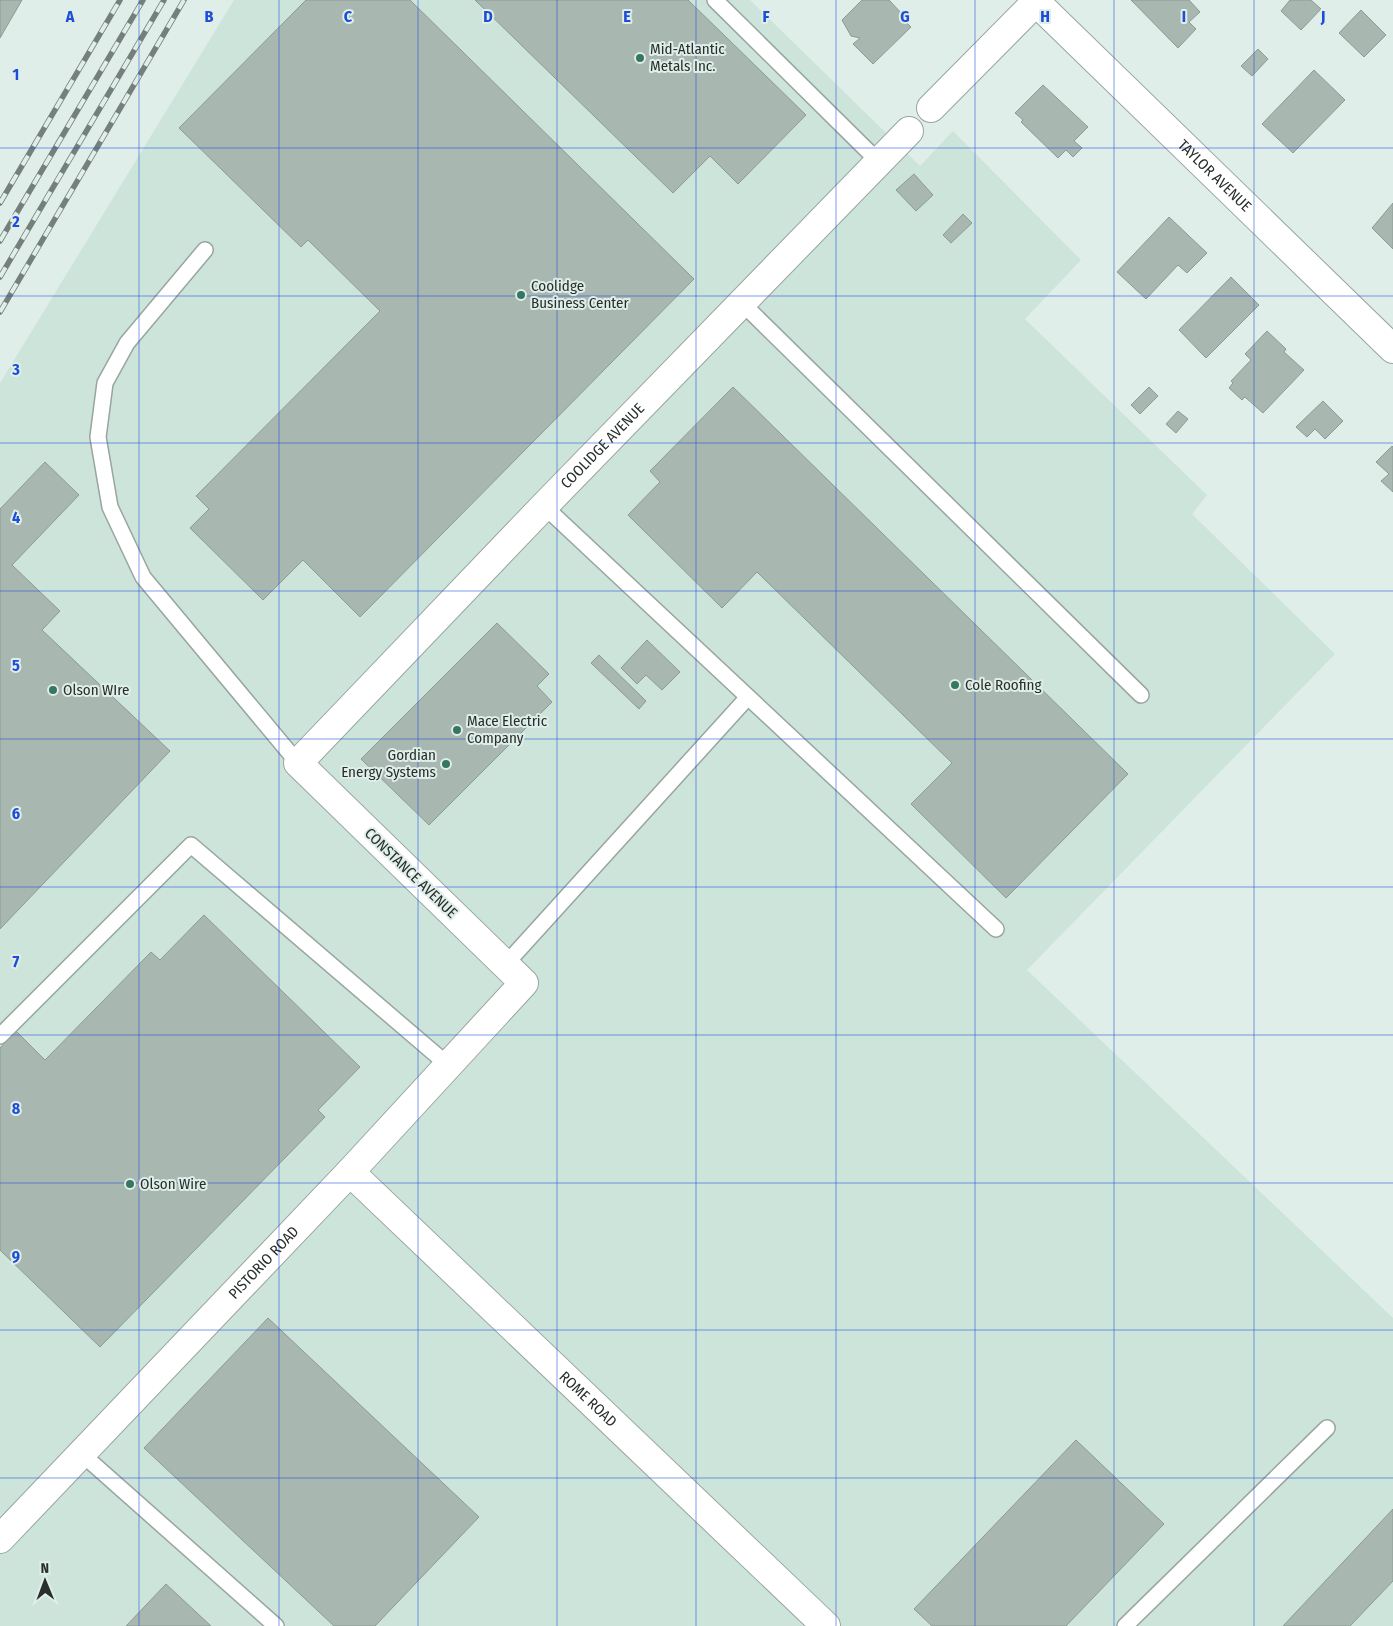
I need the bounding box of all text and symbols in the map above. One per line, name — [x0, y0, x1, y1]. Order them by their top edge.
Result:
text: A — [65, 7, 75, 26]
text: B — [205, 7, 214, 26]
text: C — [344, 7, 353, 26]
text: D — [483, 7, 493, 26]
text: E — [623, 7, 631, 26]
text: F — [762, 7, 770, 26]
text: G — [900, 7, 910, 26]
text: H — [1040, 7, 1050, 26]
text: I — [1182, 7, 1186, 26]
text: J — [1320, 7, 1325, 26]
place label: Mid-Atlantic Metals Inc. — [650, 40, 725, 75]
marker: Mid-Atlantic Metals Inc. — [634, 52, 646, 64]
text: 1 — [13, 65, 19, 84]
street label: TAYLOR AVENUE — [1174, 136, 1255, 215]
text: 2 — [11, 212, 20, 231]
place label: Coolidge Business Center — [531, 277, 629, 312]
marker: Coolidge Business Center — [515, 289, 527, 301]
text: 3 — [11, 360, 20, 379]
street label: COOLIDGE AVENUE — [557, 400, 648, 492]
text: 4 — [12, 508, 20, 527]
text: 5 — [12, 656, 20, 675]
place label: Cole Roofing — [965, 676, 1042, 694]
marker: Cole Roofing — [949, 679, 961, 691]
place label: Olson WIre — [63, 681, 130, 699]
marker: Olson WIre — [47, 684, 59, 696]
place label: Mace Electric Company — [467, 712, 548, 747]
marker: Mace Electric Company — [451, 724, 463, 736]
place label: Gordian Energy Systems — [341, 746, 436, 781]
marker: Gordian Energy Systems — [440, 758, 452, 770]
text: 6 — [12, 804, 20, 823]
street label: CONSTANCE AVENUE — [361, 824, 461, 922]
text: 7 — [13, 952, 20, 971]
text: 8 — [12, 1099, 21, 1118]
place label: Olson Wire — [140, 1175, 206, 1193]
marker: Olson Wire — [124, 1178, 136, 1190]
street label: PISTORIO ROAD — [225, 1222, 303, 1303]
text: 9 — [12, 1247, 20, 1266]
street label: ROME ROAD — [556, 1368, 621, 1431]
north arrow — [20, 1556, 70, 1606]
text: N — [40, 1560, 49, 1577]

